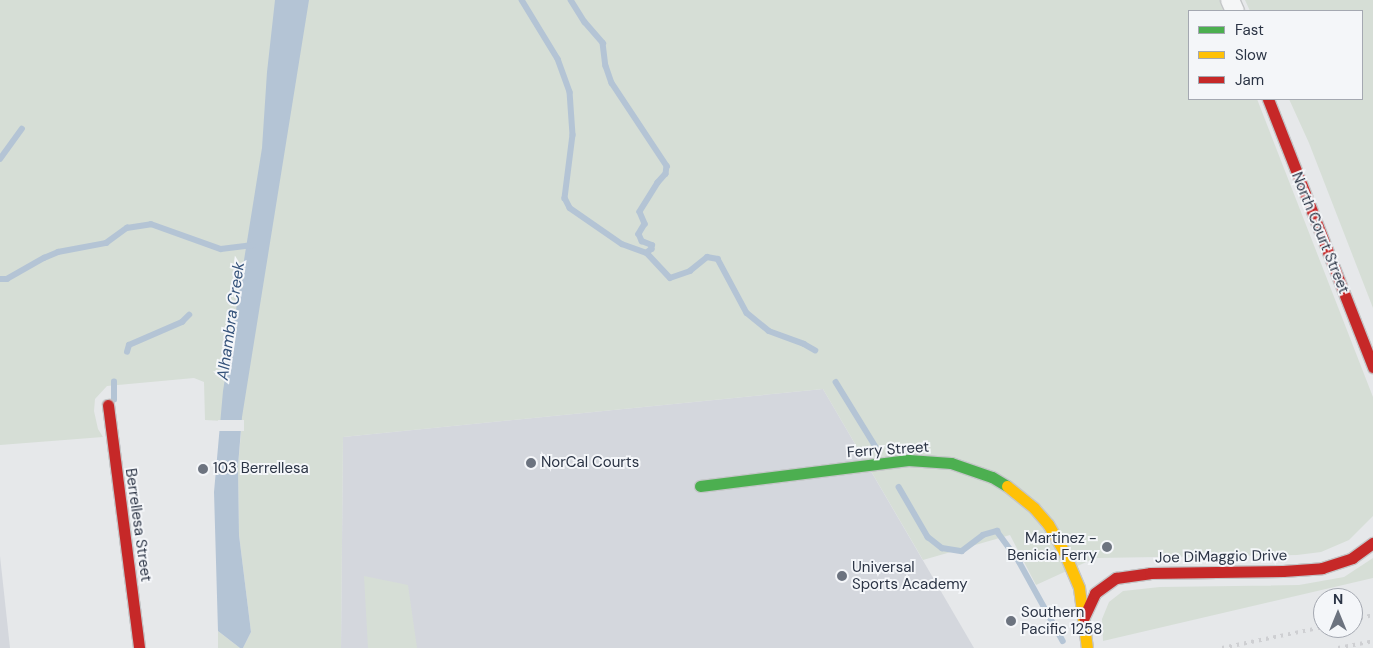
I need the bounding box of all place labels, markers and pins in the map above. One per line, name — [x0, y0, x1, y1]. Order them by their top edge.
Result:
place label: NorCal Courts — [541, 454, 639, 472]
marker: NorCal Courts — [525, 457, 537, 469]
place label: 103 Berrellesa — [213, 460, 309, 478]
marker: 103 Berrellesa — [197, 463, 209, 475]
place label: Martinez - Benicia Ferry — [1007, 529, 1097, 564]
marker: Martinez - Benicia Ferry — [1101, 541, 1113, 553]
place label: Universal Sports Academy — [852, 558, 968, 593]
marker: Universal Sports Academy — [836, 570, 848, 582]
place label: Southern Pacific 1258 — [1021, 603, 1102, 638]
marker: Southern Pacific 1258 — [1005, 615, 1017, 627]

